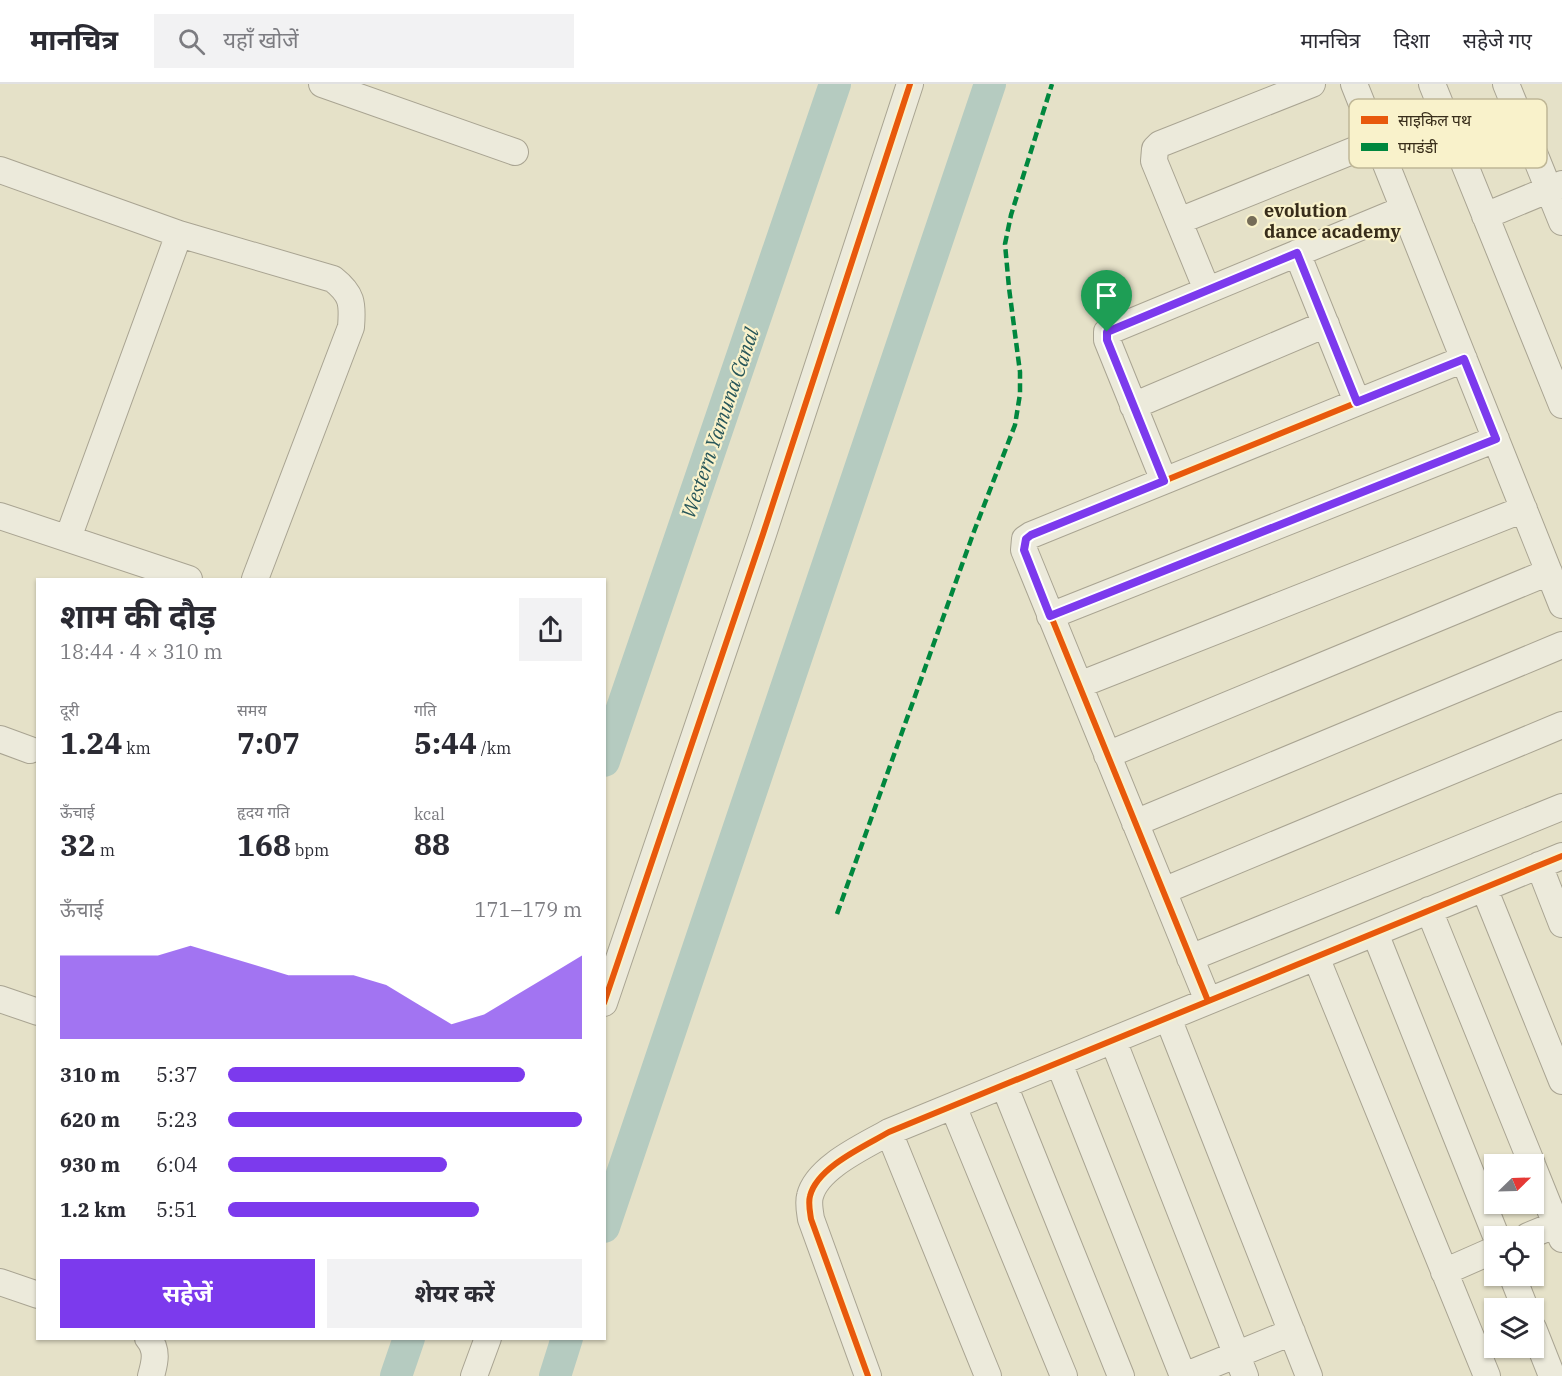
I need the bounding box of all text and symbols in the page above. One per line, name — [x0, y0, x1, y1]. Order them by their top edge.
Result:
search box — [154, 14, 574, 68]
text: मानचित्र — [30, 21, 118, 58]
icon: search — [175, 25, 208, 58]
text: यहाँ खोजें — [223, 25, 299, 54]
text: मानचित्र — [1300, 26, 1360, 54]
text: दिशा — [1393, 26, 1430, 54]
text: सहेजे गए — [1463, 26, 1532, 54]
legend — [1349, 99, 1547, 168]
text: साइकिल पथ — [1398, 110, 1472, 130]
text: पगडंडी — [1398, 137, 1438, 157]
place label: evolution dance academy — [1264, 199, 1401, 243]
marker: evolution dance academy — [1245, 214, 1259, 228]
pin — [1081, 270, 1132, 332]
icon: arrive — [1090, 279, 1123, 312]
water label: Western Yamuna Canal — [674, 324, 765, 522]
text: शाम की दौड़ — [60, 594, 216, 637]
button: share — [519, 598, 582, 661]
text: 18:44 · 4 × 310 m — [60, 638, 223, 665]
text: दूरी — [60, 700, 79, 720]
text: समय — [237, 700, 267, 720]
text: गति — [414, 700, 436, 720]
text: 1.24 — [60, 723, 122, 762]
text: 7:07 — [237, 723, 300, 762]
text: 5:44 — [414, 723, 477, 762]
text: km — [122, 738, 151, 758]
text: /km — [477, 738, 511, 758]
text: ऊँचाई — [60, 802, 95, 822]
text: हृदय गति — [237, 802, 290, 822]
text: kcal — [414, 804, 445, 824]
text: 88 — [414, 824, 450, 863]
text: 32 — [60, 825, 96, 864]
text: 168 — [237, 825, 291, 864]
text: m — [96, 840, 115, 860]
text: bpm — [291, 840, 329, 860]
text: ऊँचाई — [60, 896, 103, 923]
text: 171–179 m — [475, 896, 582, 923]
text: 310 m — [60, 1061, 120, 1088]
text: 5:37 — [156, 1061, 198, 1088]
text: 620 m — [60, 1106, 120, 1133]
text: 5:23 — [156, 1106, 198, 1133]
text: 930 m — [60, 1151, 120, 1178]
text: 6:04 — [156, 1151, 198, 1178]
north arrow — [1484, 1154, 1544, 1214]
map controls — [1484, 1154, 1544, 1358]
text: 1.2 km — [60, 1196, 126, 1223]
text: 5:51 — [156, 1196, 198, 1223]
button: locate — [1484, 1226, 1544, 1286]
button: सहेजें — [60, 1259, 315, 1328]
button: शेयर करें — [327, 1259, 582, 1328]
button: layers — [1484, 1298, 1544, 1358]

